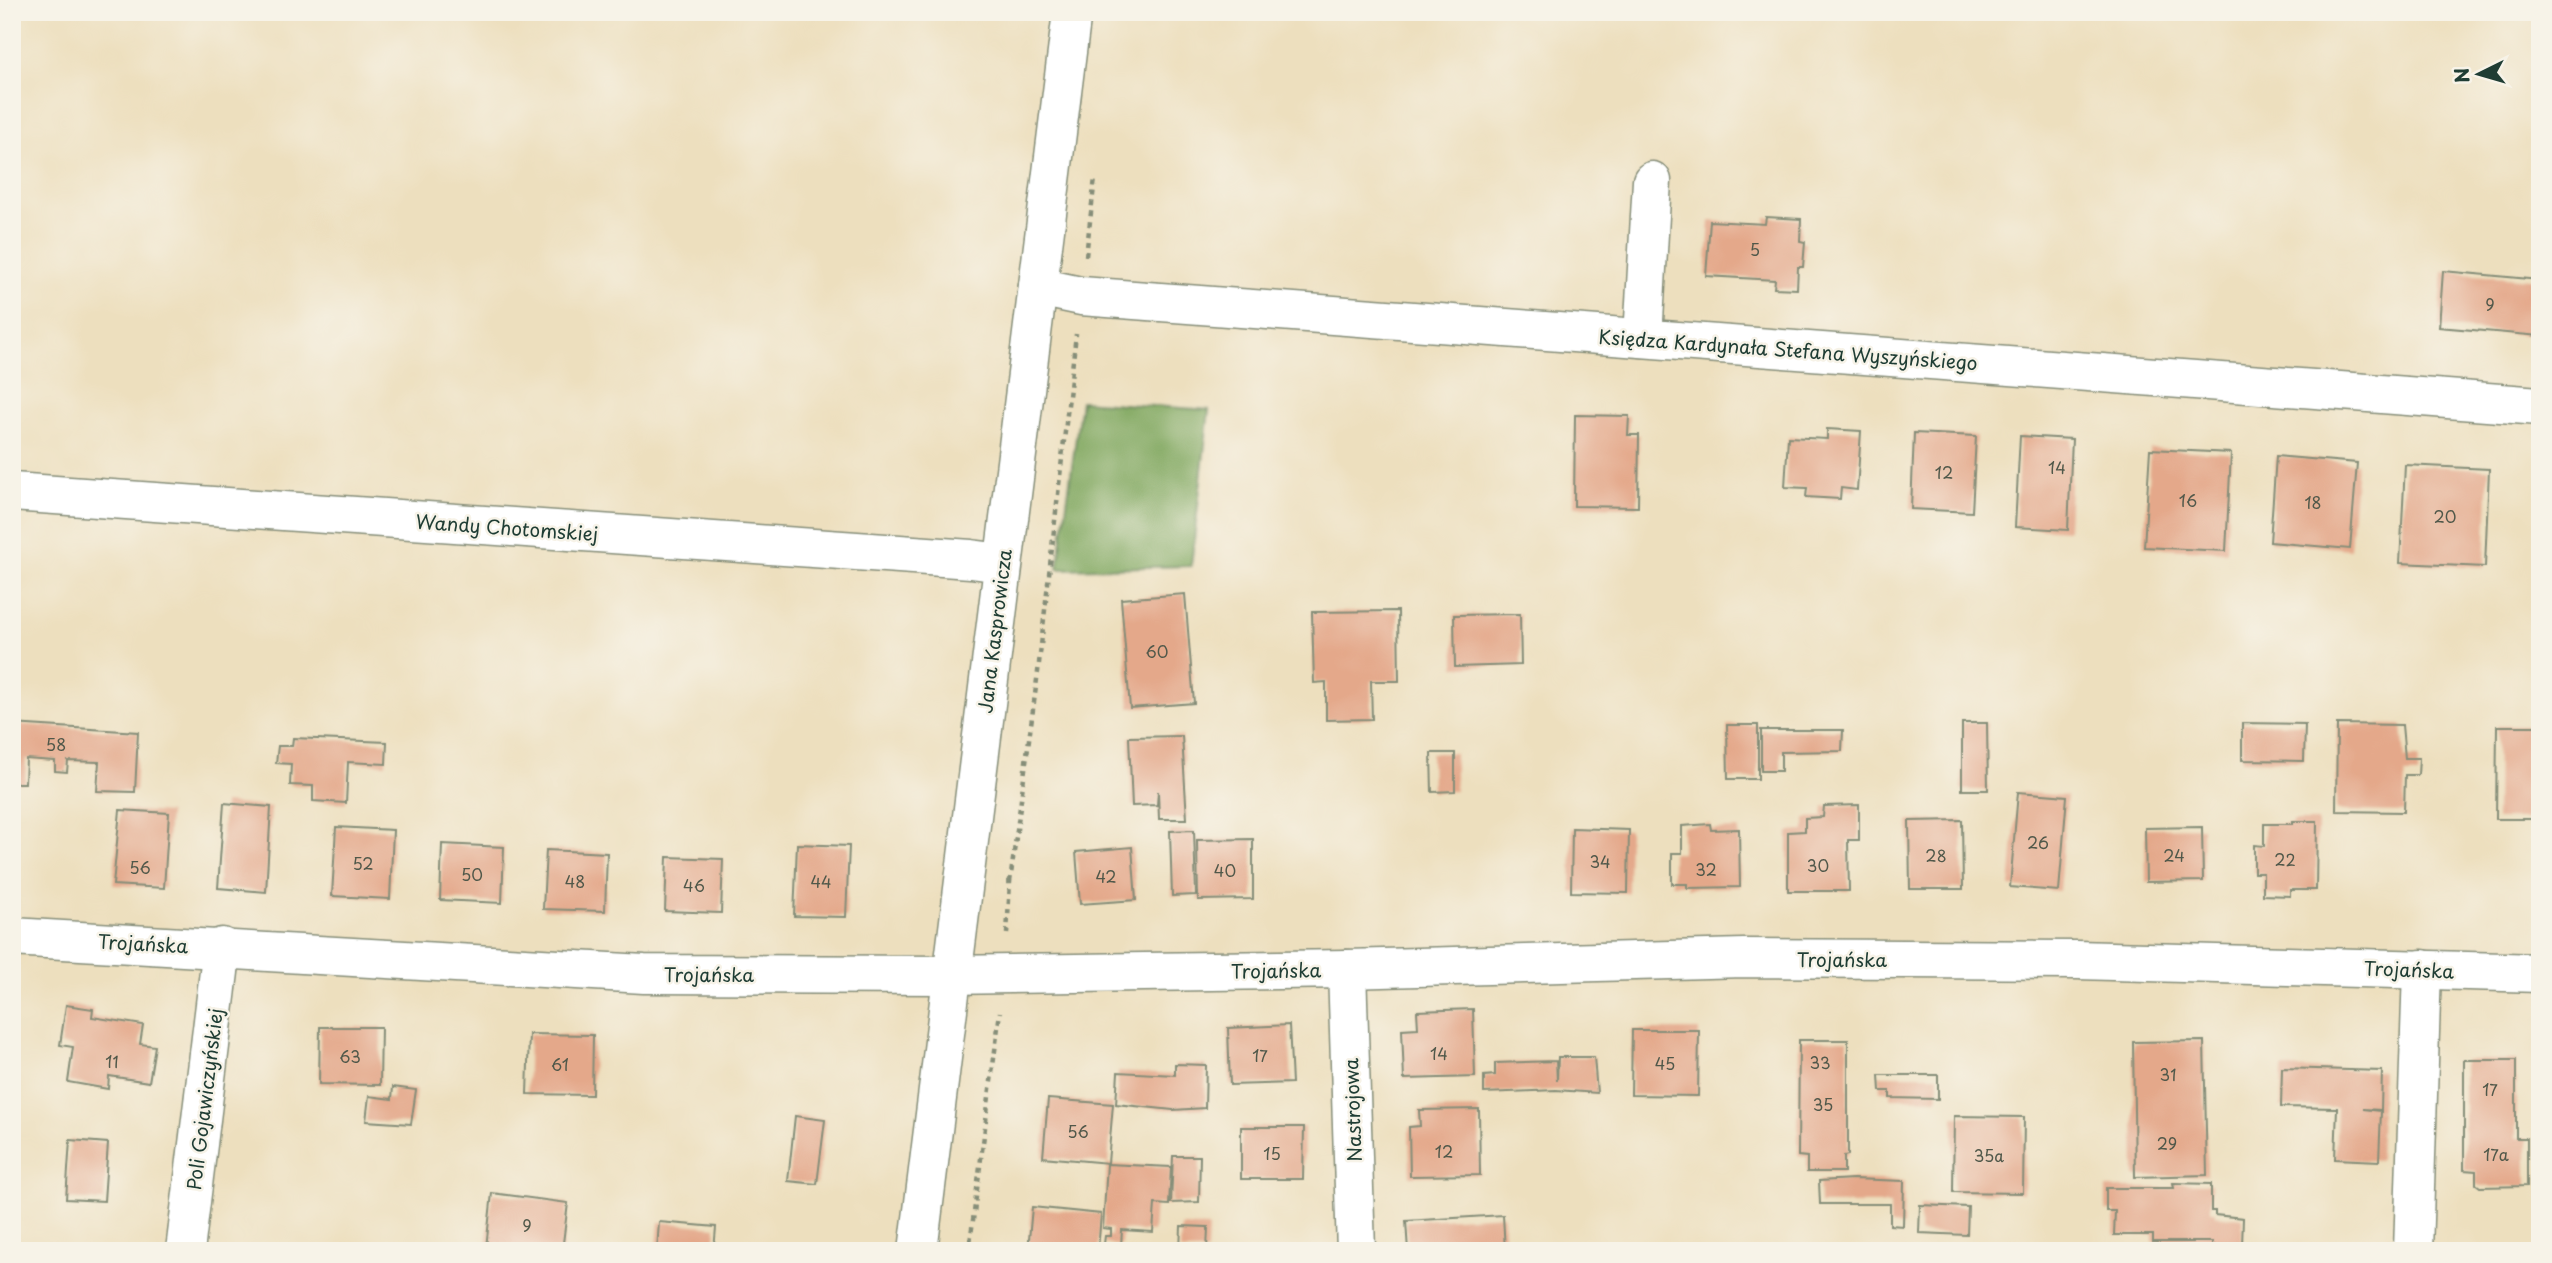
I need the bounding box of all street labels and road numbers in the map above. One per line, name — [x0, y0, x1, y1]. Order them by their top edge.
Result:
street label: Księdza Kardynała Stefana Wyszyńskiego — [1598, 322, 1978, 376]
street label: Wandy Chotomskiej — [415, 507, 599, 547]
street label: Jana Kasprowicza — [970, 547, 1018, 715]
street label: Trojańska — [97, 927, 189, 959]
street label: Trojańska — [1797, 945, 1887, 973]
street label: Trojańska — [2363, 953, 2455, 985]
street label: Trojańska — [1231, 955, 1322, 985]
street label: Trojańska — [664, 960, 754, 988]
street label: Poli Gojawiczyńskiej — [179, 1007, 229, 1191]
street label: Nastrojowa — [1336, 1058, 1368, 1162]

